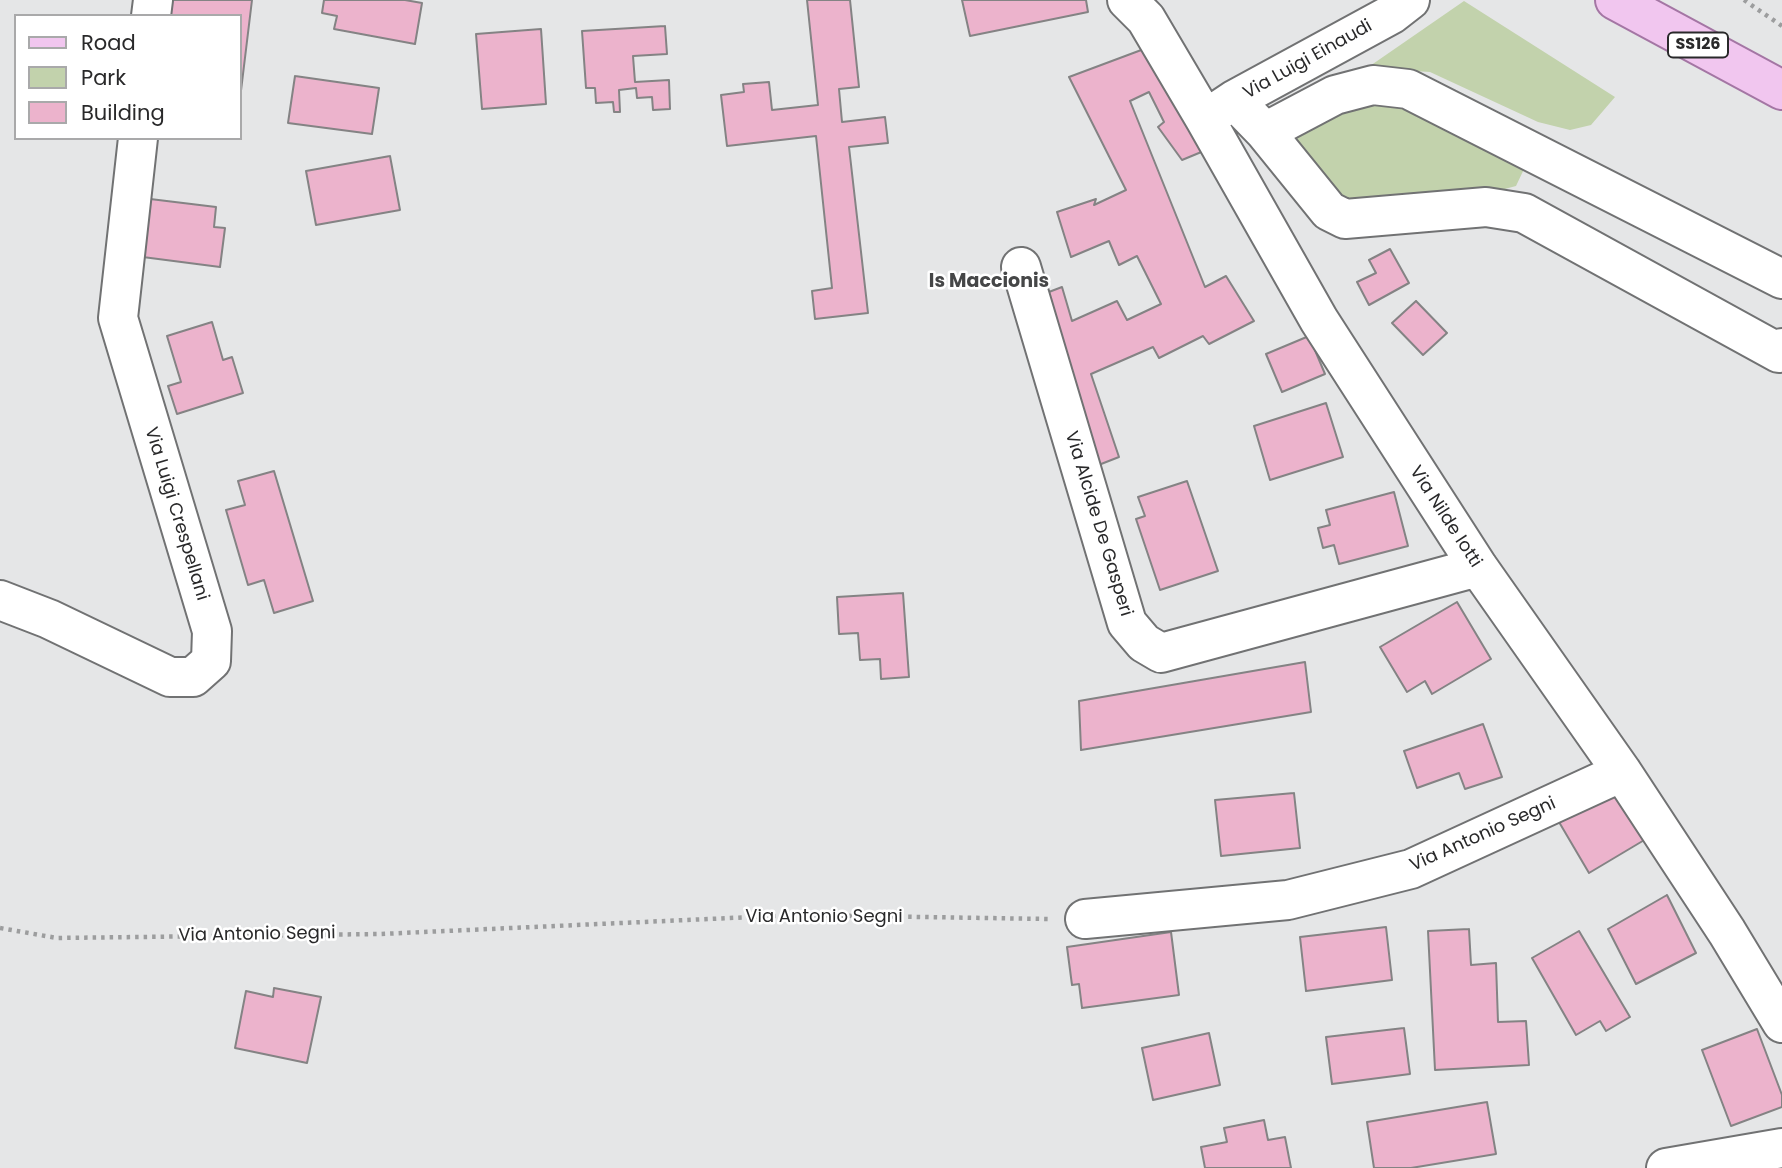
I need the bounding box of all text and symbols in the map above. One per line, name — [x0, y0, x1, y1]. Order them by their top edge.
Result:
legend — [14, 14, 242, 140]
street label: Via Luigi Einaudi — [1240, 16, 1376, 104]
text: Road — [81, 28, 136, 57]
road number: SS126 — [1668, 32, 1728, 58]
text: Park — [81, 63, 126, 92]
text: Building — [81, 98, 165, 127]
district label: Is Maccionis — [929, 271, 1049, 293]
street label: Via Luigi Crespellani — [139, 425, 213, 603]
street label: Via Alcide De Gasperi — [1060, 429, 1136, 619]
street label: Via Nilde Iotti — [1404, 462, 1486, 572]
street label: Via Antonio Segni — [1407, 793, 1559, 877]
street label: Via Antonio Segni — [745, 906, 903, 928]
street label: Via Antonio Segni — [178, 923, 336, 947]

